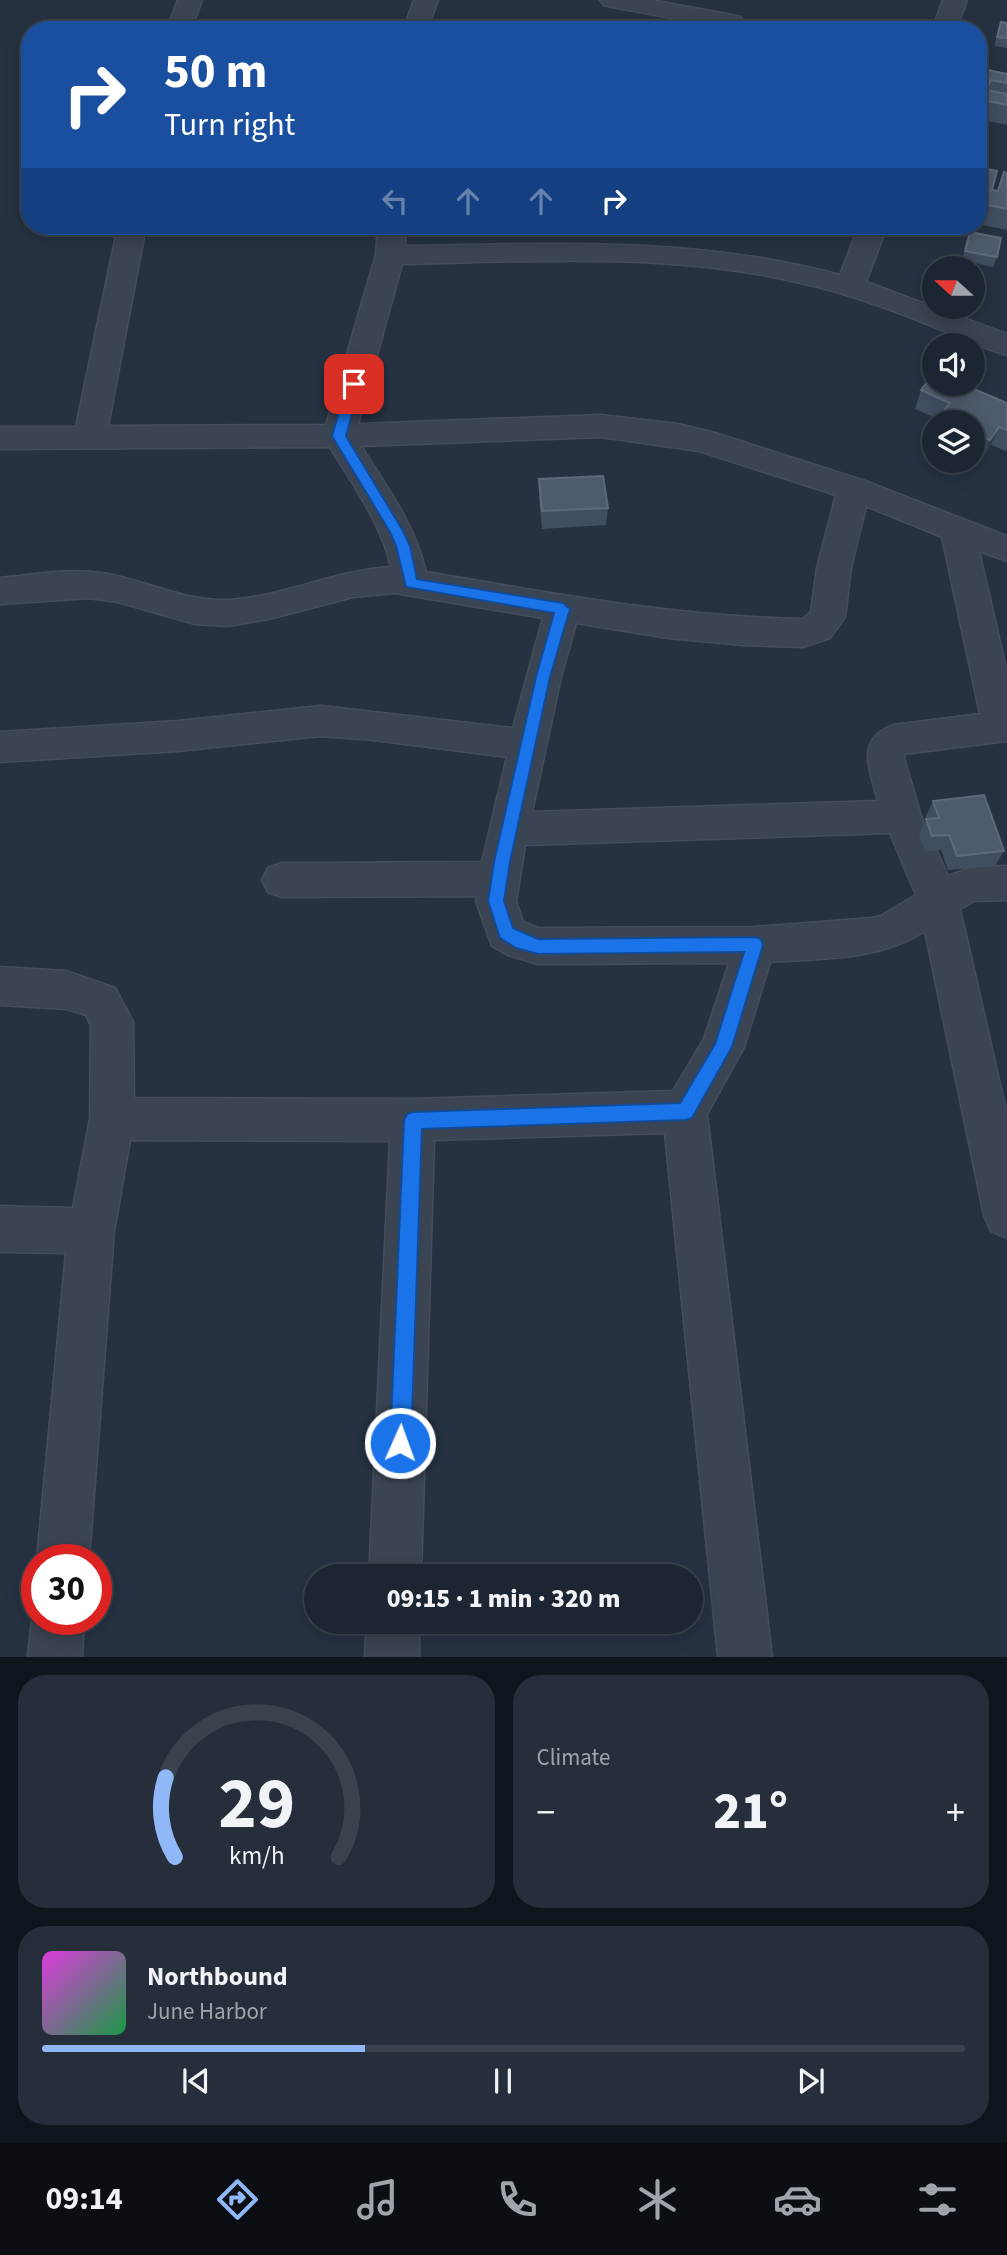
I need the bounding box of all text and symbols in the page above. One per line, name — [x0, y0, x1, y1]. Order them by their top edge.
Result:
text: 50 m — [164, 37, 268, 107]
icon: right — [49, 49, 140, 140]
text: Turn right — [164, 102, 295, 148]
icon: left — [376, 182, 414, 220]
icon: ahead — [449, 182, 487, 220]
icon: ahead — [522, 182, 560, 220]
icon: right — [595, 182, 633, 220]
north arrow — [922, 256, 985, 318]
map controls — [922, 256, 985, 473]
button: sound — [922, 333, 985, 396]
pin — [324, 354, 384, 414]
icon: arrive — [335, 365, 373, 403]
button: layers — [922, 410, 985, 473]
position arrow — [363, 1406, 437, 1480]
speed limit sign: 30 — [21, 1544, 112, 1635]
text: 09:15 · 1 min · 320 m — [387, 1580, 620, 1617]
text: Climate — [537, 1741, 610, 1774]
text: 29 — [218, 1753, 295, 1857]
text: 21° — [713, 1775, 788, 1849]
text: − — [537, 1786, 555, 1840]
text: + — [946, 1786, 965, 1840]
text: km/h — [229, 1838, 284, 1874]
text: Northbound — [147, 1958, 288, 1995]
text: June Harbor — [147, 1995, 267, 2028]
icon: previous — [177, 2062, 215, 2100]
icon: pause — [484, 2062, 522, 2100]
icon: next — [792, 2062, 830, 2100]
icon: directions — [213, 2175, 262, 2224]
icon: music — [353, 2175, 402, 2224]
icon: phone — [493, 2175, 542, 2224]
icon: climate — [633, 2175, 682, 2224]
icon: car — [773, 2175, 822, 2224]
icon: filters — [913, 2175, 962, 2224]
text: 09:14 — [45, 2176, 123, 2222]

